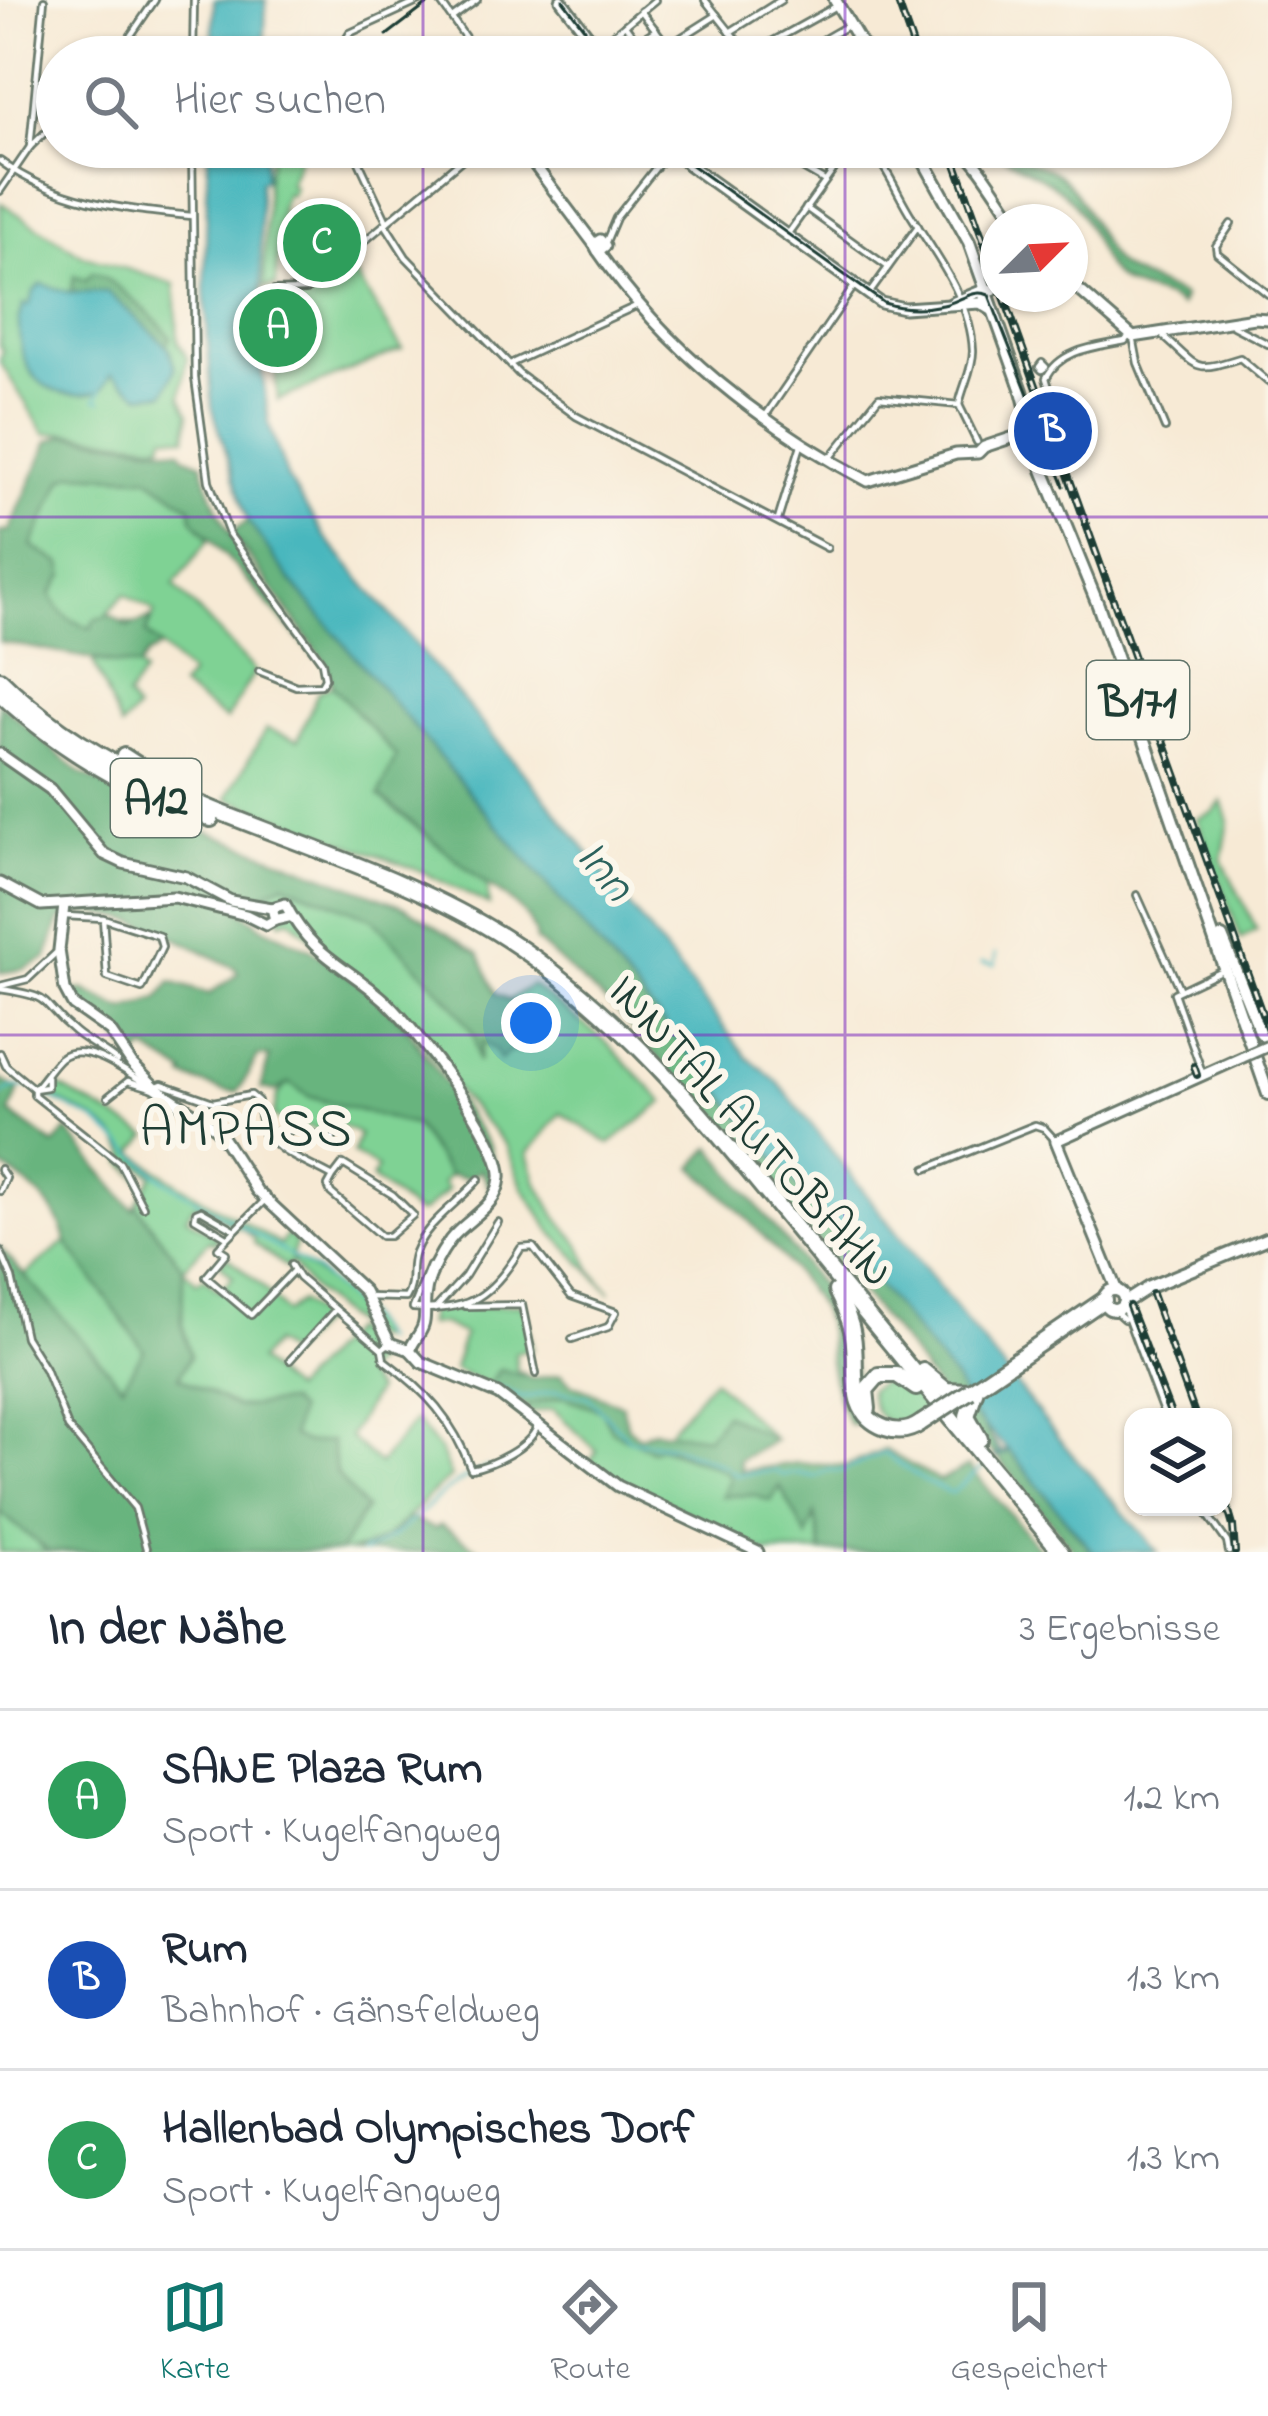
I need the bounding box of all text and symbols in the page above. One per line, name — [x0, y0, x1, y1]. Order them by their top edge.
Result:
search box — [36, 36, 1232, 168]
icon: search — [78, 69, 144, 135]
text: Hier suchen — [174, 69, 386, 135]
pin: C — [283, 198, 361, 288]
north arrow — [980, 204, 1088, 312]
pin: A — [239, 283, 317, 373]
pin: B — [1014, 386, 1092, 476]
road number: B171 — [1087, 661, 1189, 739]
road number: A12 — [111, 759, 201, 837]
water label: Inn — [555, 824, 654, 921]
street label: INNTAL AUTOBAHN — [589, 960, 909, 1305]
your location — [501, 993, 561, 1053]
district label: AMPASS — [140, 1093, 354, 1171]
map controls — [1124, 1408, 1232, 1516]
button: layers — [1124, 1408, 1232, 1516]
text: In der Nähe — [48, 1593, 285, 1668]
text: 3 Ergebnisse — [1019, 1602, 1220, 1659]
text: SANE Plaza Rum — [162, 1738, 483, 1804]
text: A — [75, 1771, 99, 1828]
text: 1.2 km — [1123, 1771, 1220, 1828]
text: Sport · Kugelfangweg — [162, 1804, 501, 1861]
text: Rum — [162, 1918, 247, 1984]
text: B — [74, 1951, 100, 2008]
text: 1.3 km — [1126, 1951, 1220, 2008]
text: Bahnhof · Gänsfeldweg — [162, 1984, 540, 2041]
text: Hallenbad Olympisches Dorf — [162, 2098, 694, 2164]
text: C — [76, 2131, 98, 2188]
text: 1.3 km — [1126, 2131, 1220, 2188]
text: Sport · Kugelfangweg — [162, 2164, 501, 2221]
tab: Karte — [160, 2274, 230, 2394]
tab: Route — [550, 2274, 630, 2394]
tab: Gespeichert — [951, 2274, 1108, 2394]

